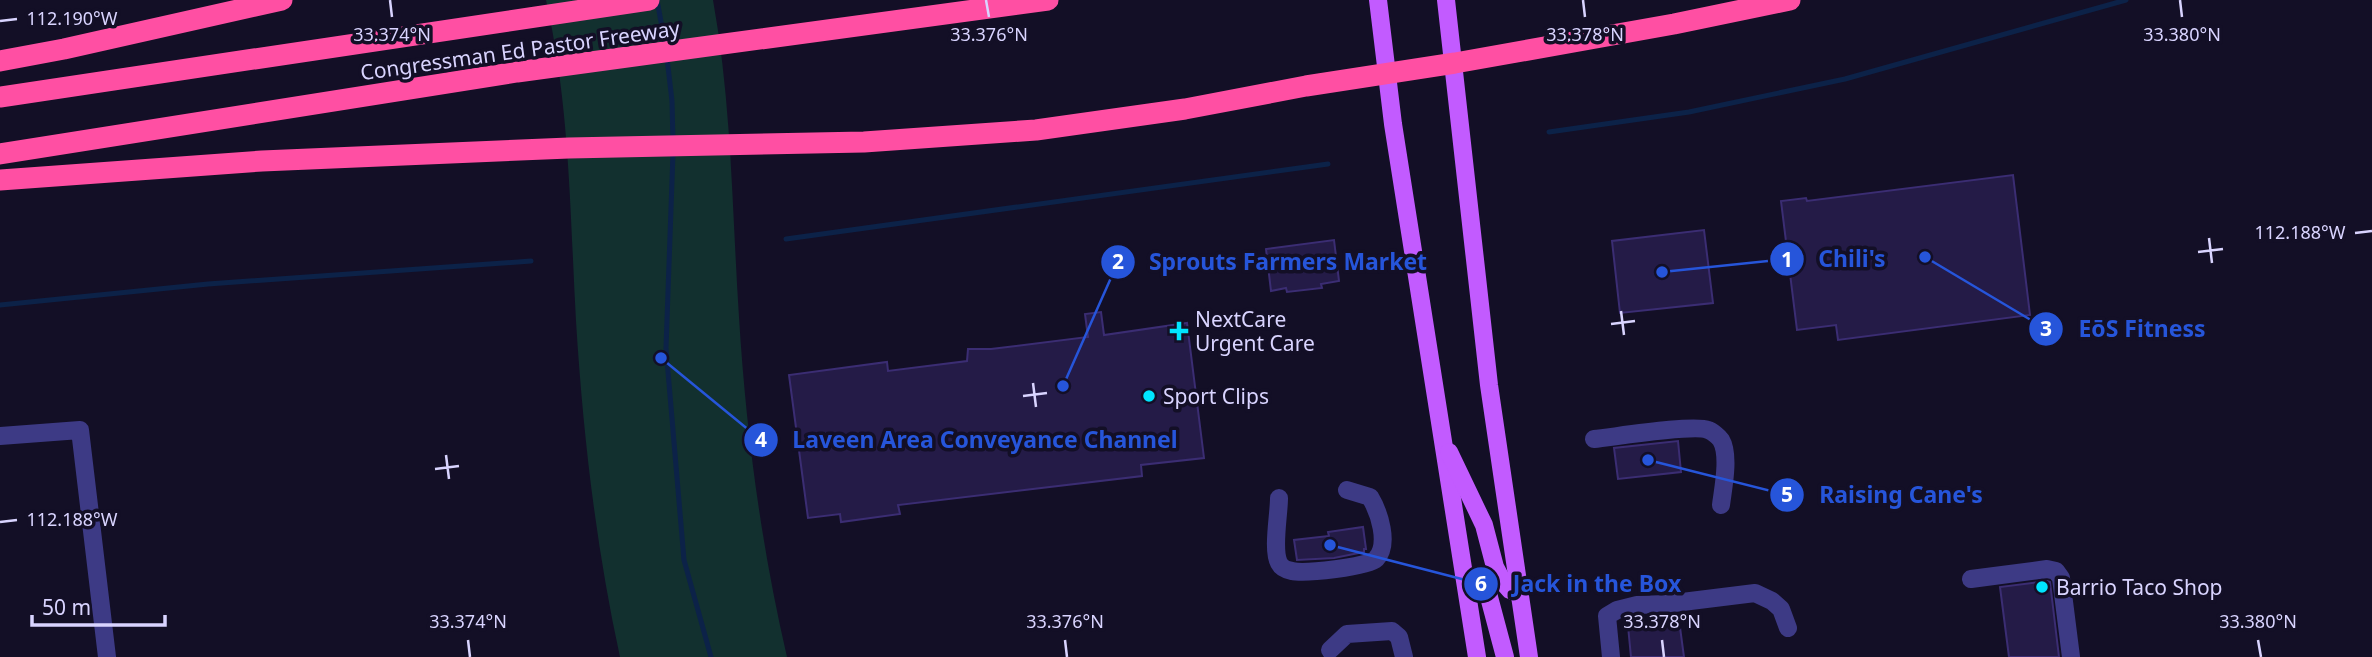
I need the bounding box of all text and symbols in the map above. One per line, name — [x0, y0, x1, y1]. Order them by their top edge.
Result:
text: 112.190°W — [26, 6, 118, 30]
street label: Congressman Ed Pastor Freeway — [358, 14, 682, 86]
text: 33.374°N — [353, 22, 431, 46]
text: 33.376°N — [950, 22, 1028, 46]
text: 33.378°N — [1546, 22, 1624, 46]
text: 33.380°N — [2143, 22, 2221, 46]
text: 112.188°W — [2254, 220, 2346, 244]
callout: Chili's — [1769, 237, 1899, 281]
callout: Sprouts Farmers Market — [1100, 240, 1441, 284]
text: Chili's — [1818, 242, 1886, 274]
text: Sprouts Farmers Market — [1149, 245, 1427, 277]
text: 1 — [1781, 245, 1793, 273]
text: 2 — [1112, 247, 1124, 275]
place label: NextCare Urgent Care — [1195, 305, 1315, 357]
callout: EōS Fitness — [2029, 307, 2219, 351]
text: EōS Fitness — [2078, 312, 2206, 344]
text: 3 — [2040, 314, 2052, 342]
marker: NextCare Urgent Care — [1169, 321, 1189, 341]
place label: Sport Clips — [1163, 382, 1269, 410]
marker: Sport Clips — [1141, 388, 1157, 404]
callout: Laveen Area Conveyance Channel — [743, 418, 1191, 462]
text: Laveen Area Conveyance Channel — [792, 423, 1178, 455]
text: 4 — [755, 425, 767, 453]
callout: Raising Cane's — [1770, 473, 1997, 517]
text: Raising Cane's — [1819, 478, 1983, 510]
text: 5 — [1781, 480, 1793, 508]
text: 112.188°W — [26, 507, 118, 531]
callout: Jack in the Box — [1464, 562, 1695, 606]
text: Jack in the Box — [1511, 567, 1682, 599]
text: 6 — [1475, 569, 1487, 597]
place label: Barrio Taco Shop — [2056, 573, 2223, 601]
marker: Barrio Taco Shop — [2034, 579, 2050, 595]
scale bar — [32, 584, 164, 628]
text: 50 m — [42, 593, 91, 621]
text: 33.374°N — [429, 609, 507, 633]
text: 33.376°N — [1026, 609, 1104, 633]
text: 33.378°N — [1623, 609, 1701, 633]
text: 33.380°N — [2219, 609, 2297, 633]

